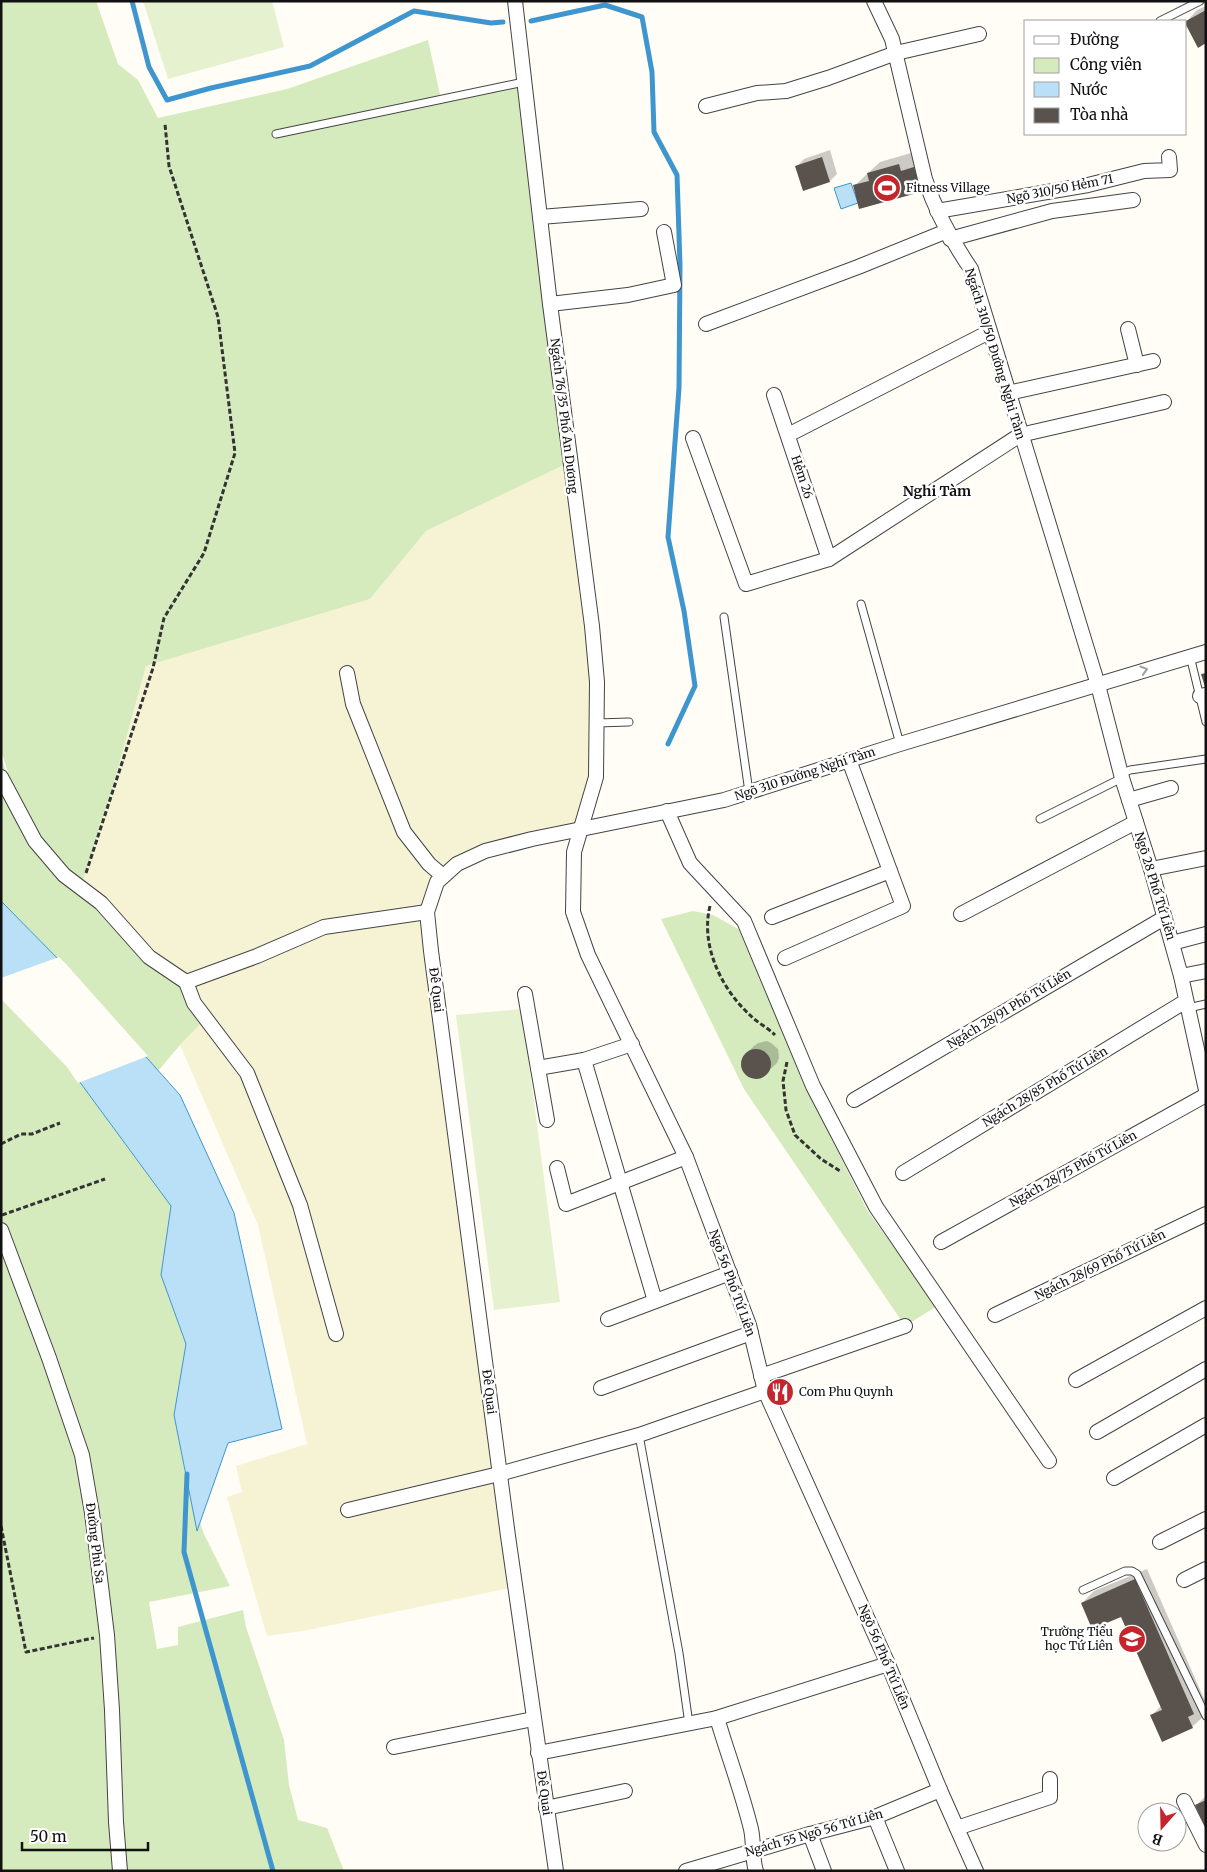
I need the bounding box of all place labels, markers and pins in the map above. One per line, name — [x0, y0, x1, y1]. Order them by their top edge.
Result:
sports icon: Fitness Village — [872, 173, 902, 203]
place label: Fitness Village — [906, 180, 990, 195]
restaurant icon: Com Phu Quynh — [765, 1377, 795, 1407]
place label: Com Phu Quynh — [799, 1384, 893, 1399]
place label: Trường Tiểu học Tứ Liên — [1041, 1624, 1113, 1653]
school or university icon: Trường Tiểu học Tứ Liên — [1117, 1624, 1147, 1654]

